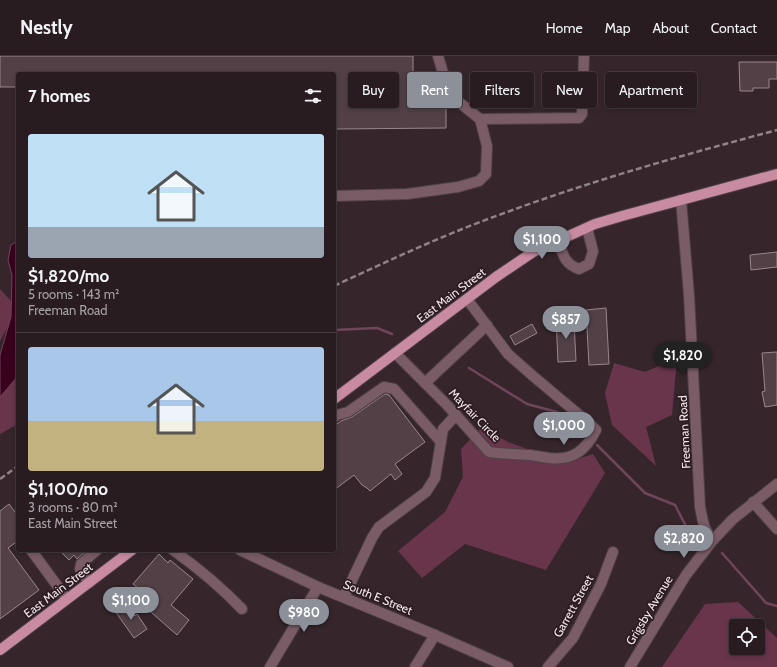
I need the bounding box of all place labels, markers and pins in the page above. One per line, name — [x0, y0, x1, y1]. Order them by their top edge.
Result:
pin: $1,100 — [509, 226, 575, 260]
pin: $857 — [542, 306, 590, 340]
pin: $1,820 — [650, 342, 716, 376]
pin: $1,000 — [531, 412, 597, 446]
pin: $2,820 — [651, 525, 717, 559]
pin: $1,100 — [98, 587, 164, 621]
pin: $980 — [280, 599, 328, 633]

